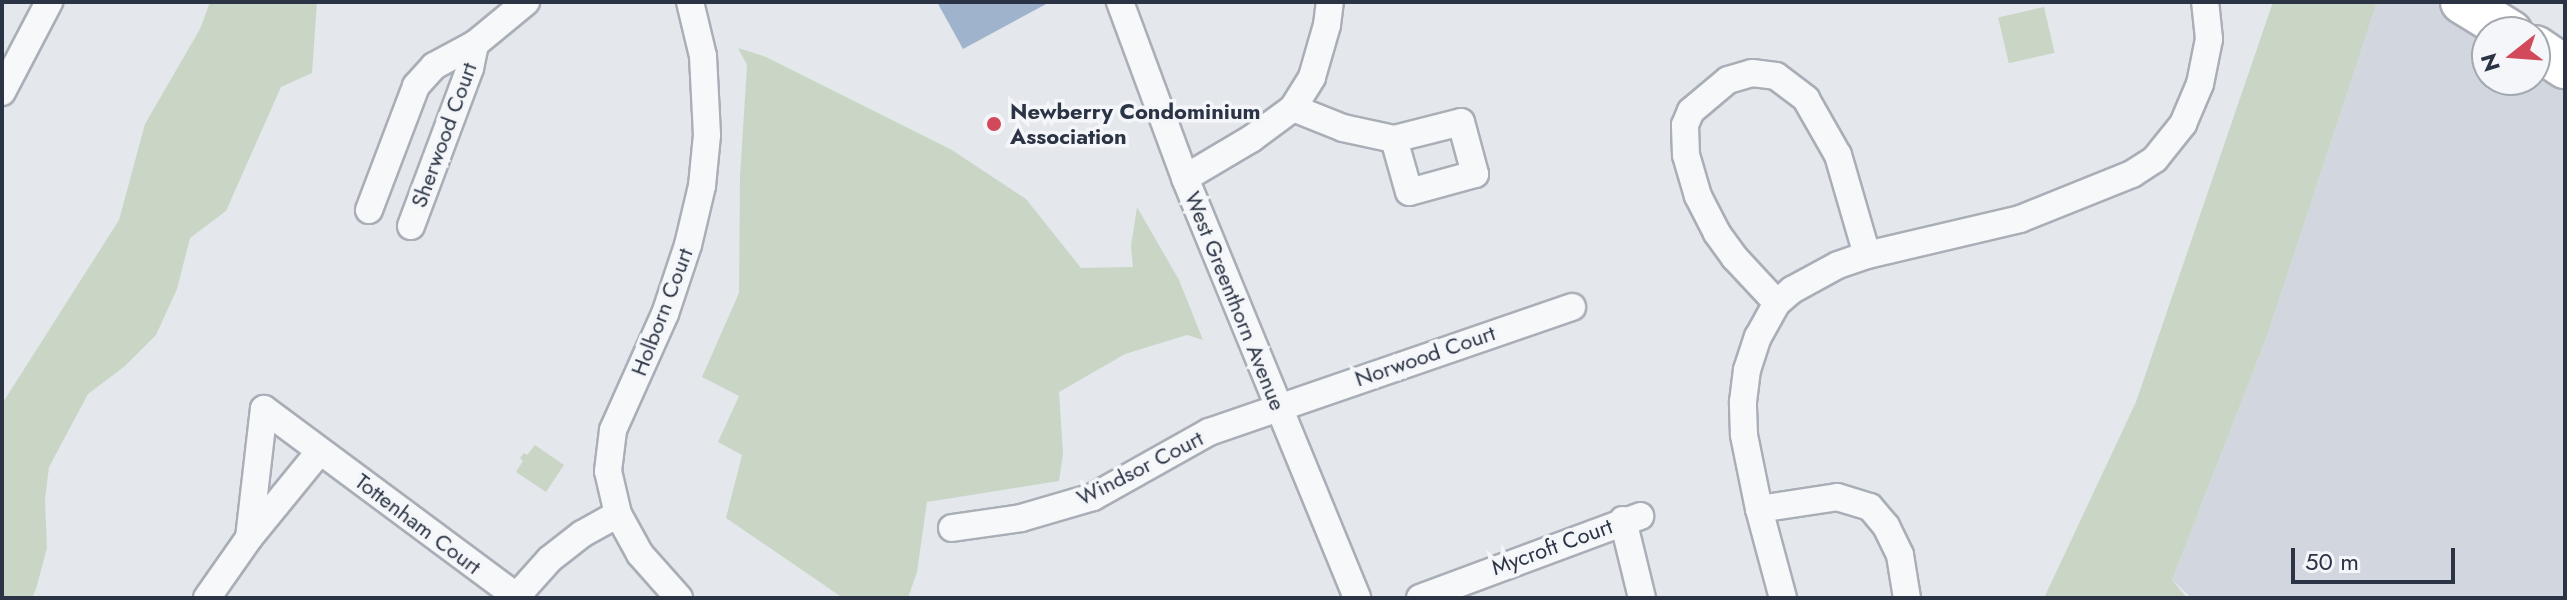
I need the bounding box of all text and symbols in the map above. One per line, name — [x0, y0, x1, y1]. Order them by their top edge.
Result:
north arrow — [2471, 16, 2551, 96]
text: N — [2472, 49, 2508, 75]
street label: Sherwood Court — [406, 59, 482, 211]
place label: Newberry Condominium Association — [1010, 98, 1261, 150]
marker: Newberry Condominium Association — [985, 115, 1003, 133]
street label: West Greenthorn Avenue — [1179, 188, 1291, 414]
street label: Holborn Court — [626, 244, 698, 380]
street label: Norwood Court — [1351, 320, 1499, 392]
street label: Windsor Court — [1072, 425, 1208, 511]
street label: Tottenham Court — [350, 468, 486, 580]
street label: Mycroft Court — [1488, 513, 1616, 581]
scale bar — [2295, 532, 2459, 582]
text: 50 m — [2305, 544, 2359, 579]

